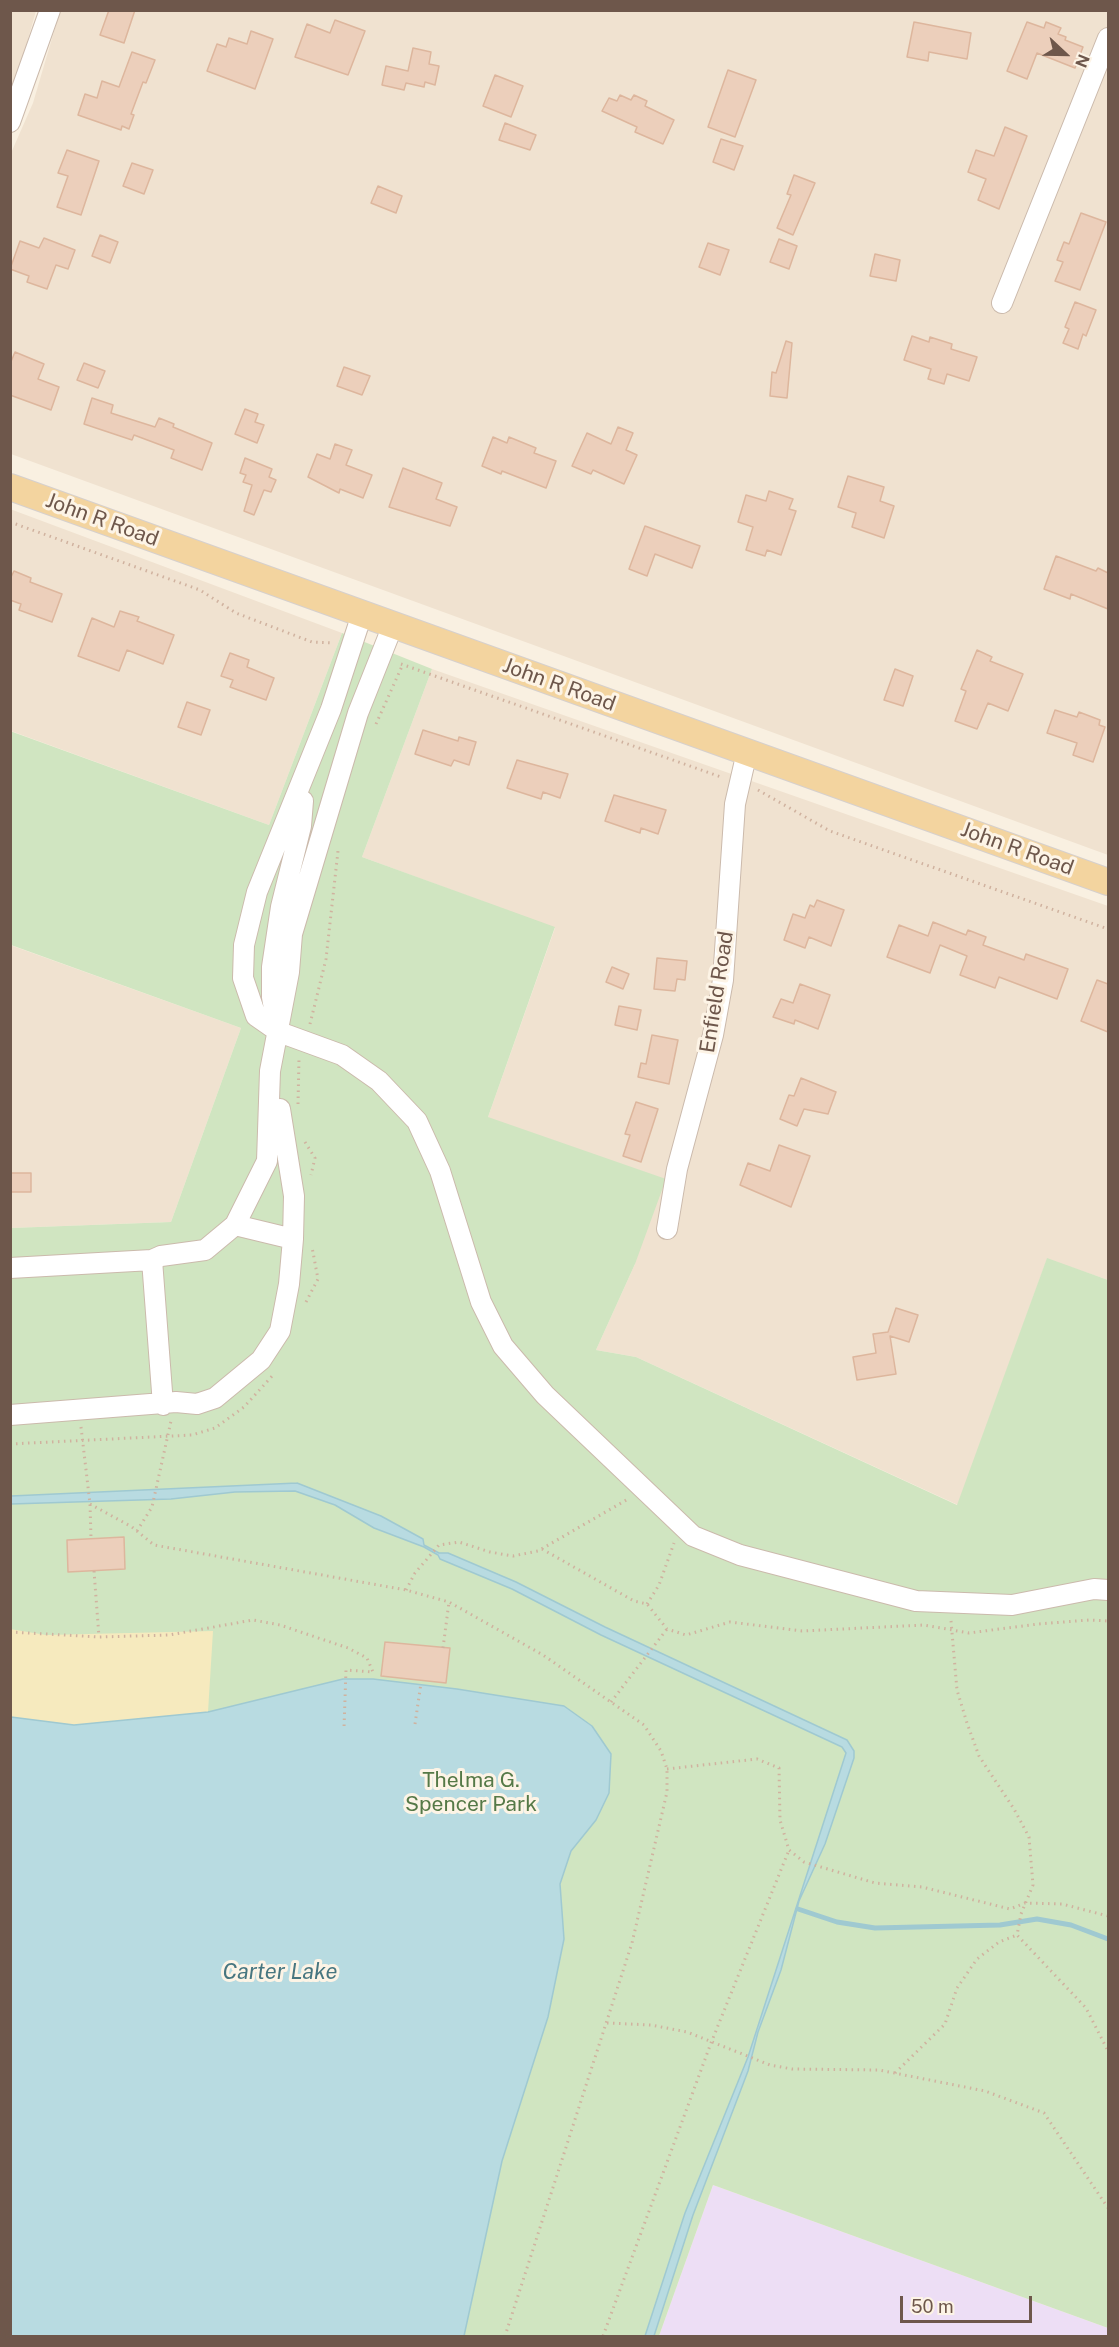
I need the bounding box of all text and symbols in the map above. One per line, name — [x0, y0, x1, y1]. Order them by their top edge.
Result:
north arrow — [1035, 24, 1095, 84]
text: N — [1071, 52, 1093, 70]
street label: John R Road — [42, 488, 162, 552]
street label: John R Road — [499, 653, 619, 717]
street label: John R Road — [957, 817, 1077, 881]
street label: Enfield Road — [695, 929, 739, 1055]
park label: Thelma G. Spencer Park — [405, 1768, 537, 1818]
water label: Carter Lake — [223, 1959, 337, 1985]
scale bar — [903, 2284, 1035, 2322]
text: 50 m — [911, 2296, 954, 2317]

